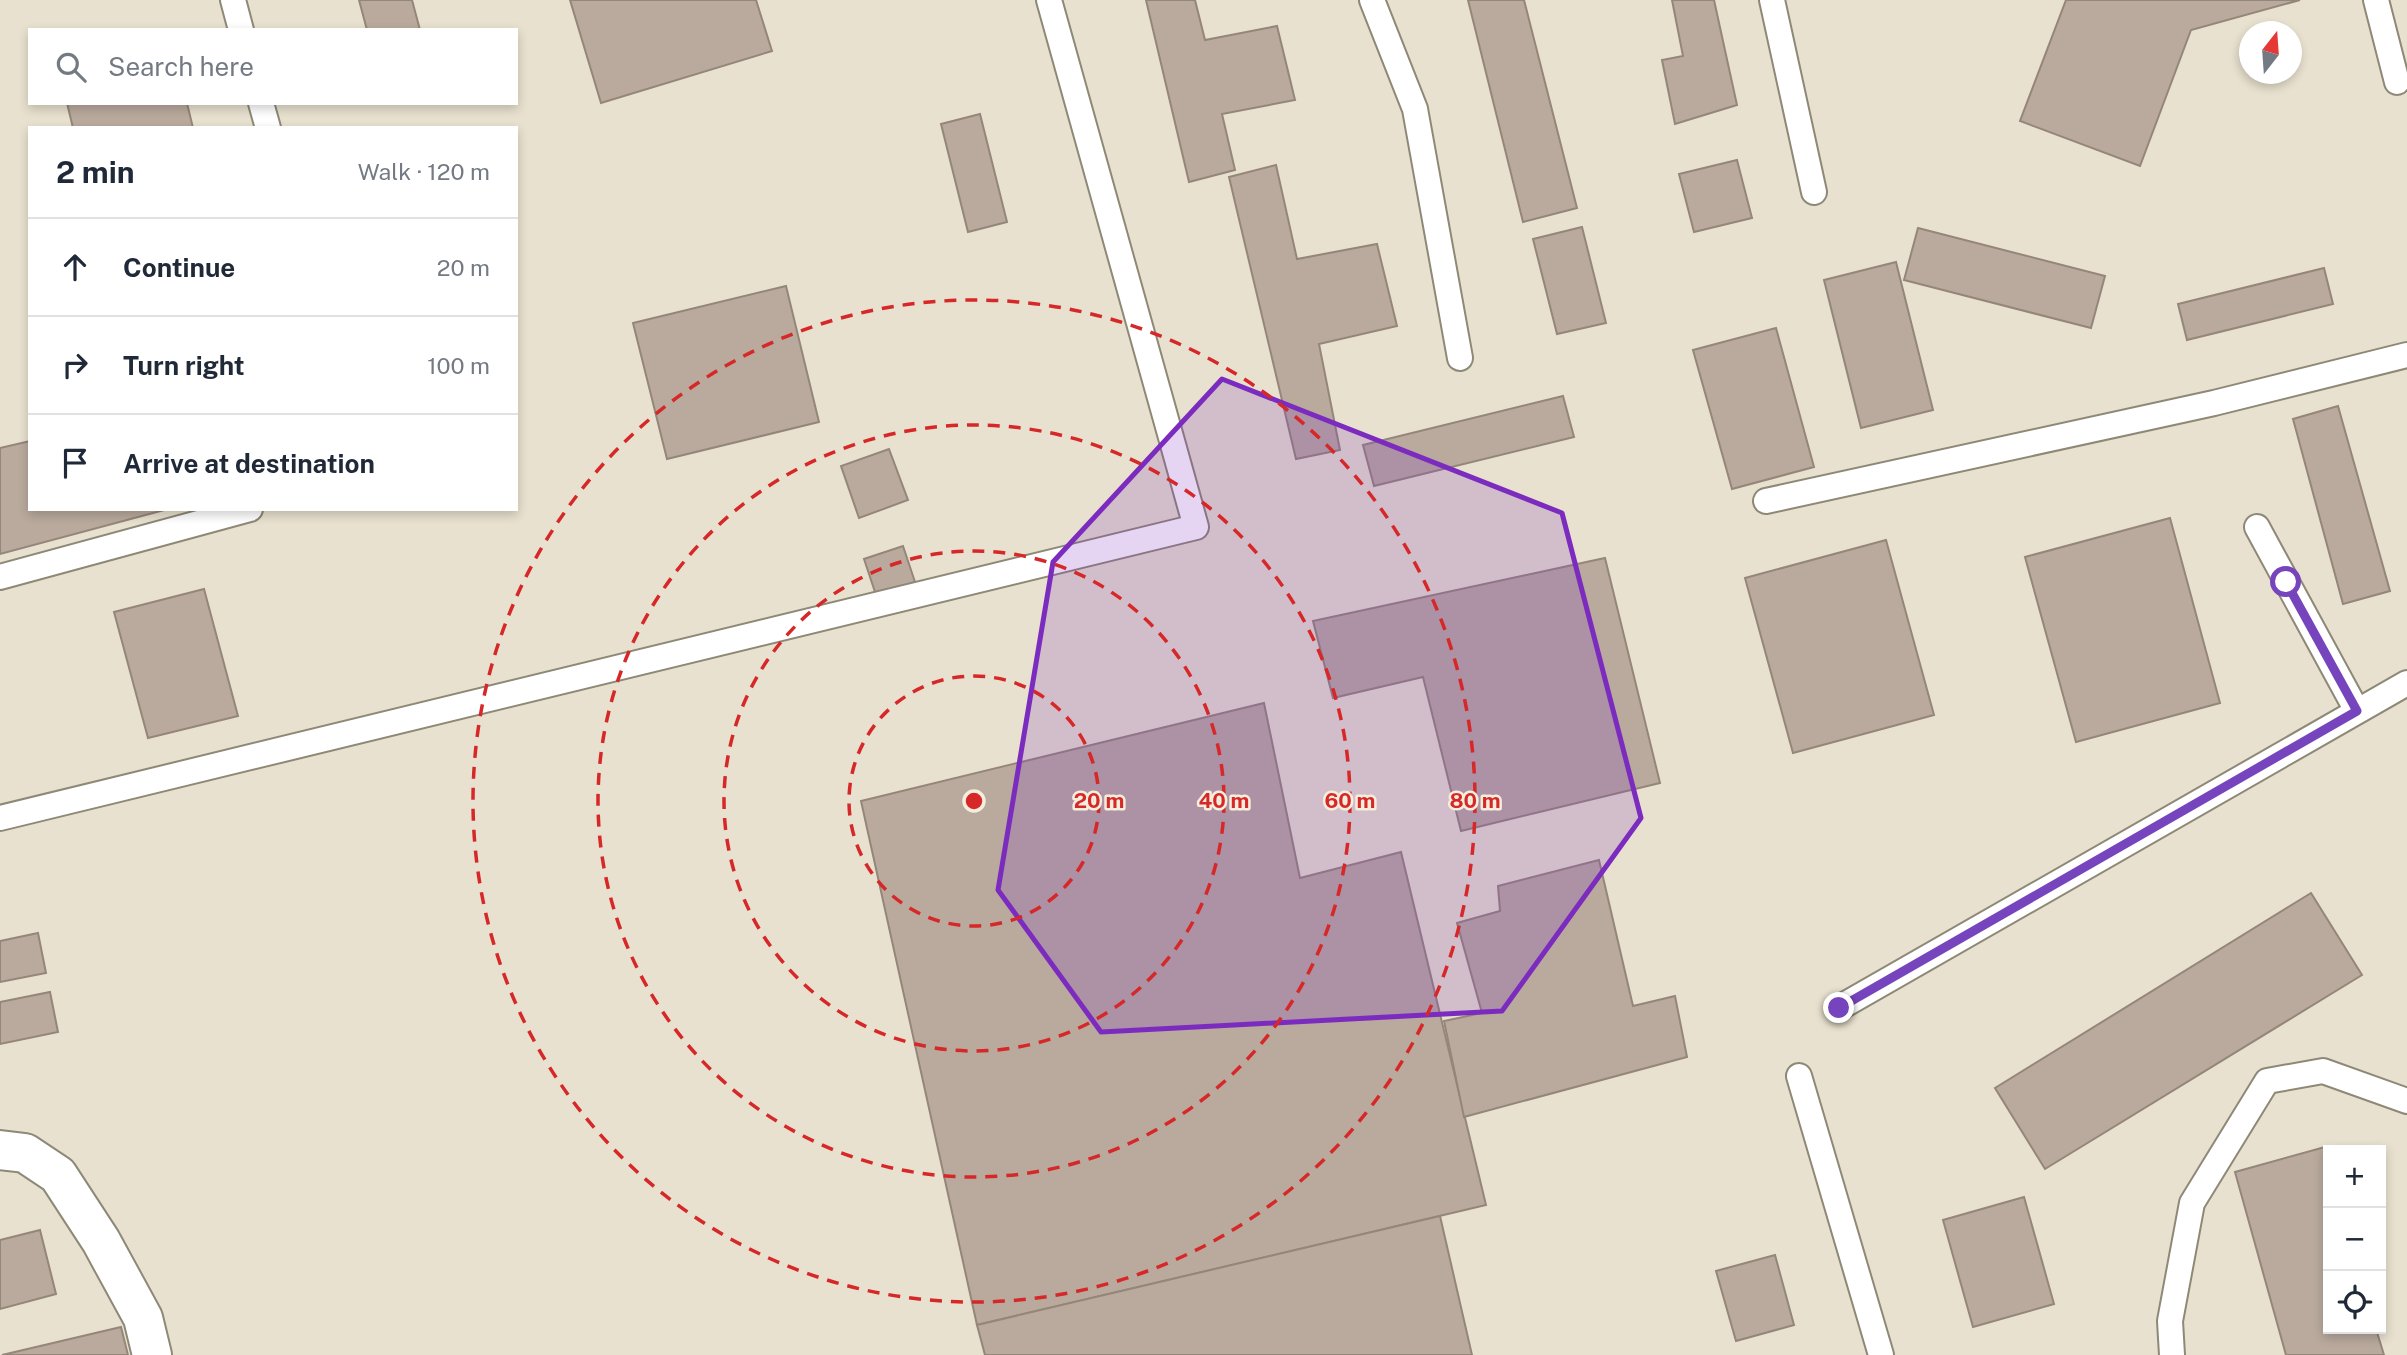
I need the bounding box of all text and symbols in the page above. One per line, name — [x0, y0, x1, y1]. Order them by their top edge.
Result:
north arrow — [2239, 21, 2302, 84]
search box — [28, 28, 518, 105]
icon: search — [52, 48, 90, 86]
text: Search here — [108, 51, 254, 82]
text: 2 min — [56, 154, 135, 190]
text: Walk · 120 m — [358, 158, 490, 185]
icon: ahead — [56, 248, 94, 286]
text: Continue — [123, 252, 235, 283]
text: 20 m — [437, 254, 490, 281]
icon: right — [56, 346, 94, 384]
text: Turn right — [123, 350, 245, 381]
text: 100 m — [427, 352, 490, 379]
icon: arrive — [56, 444, 94, 482]
text: Arrive at destination — [123, 448, 375, 479]
route start — [2270, 566, 2301, 597]
text: 20 m — [1074, 788, 1124, 813]
text: 40 m — [1199, 788, 1249, 813]
text: 60 m — [1325, 788, 1375, 813]
text: 80 m — [1449, 788, 1501, 813]
centre of rings — [962, 789, 986, 813]
route end — [1823, 992, 1854, 1023]
map controls — [2323, 1145, 2386, 1334]
button: + — [2323, 1145, 2386, 1208]
button: − — [2323, 1208, 2386, 1271]
button: locate — [2323, 1271, 2386, 1334]

